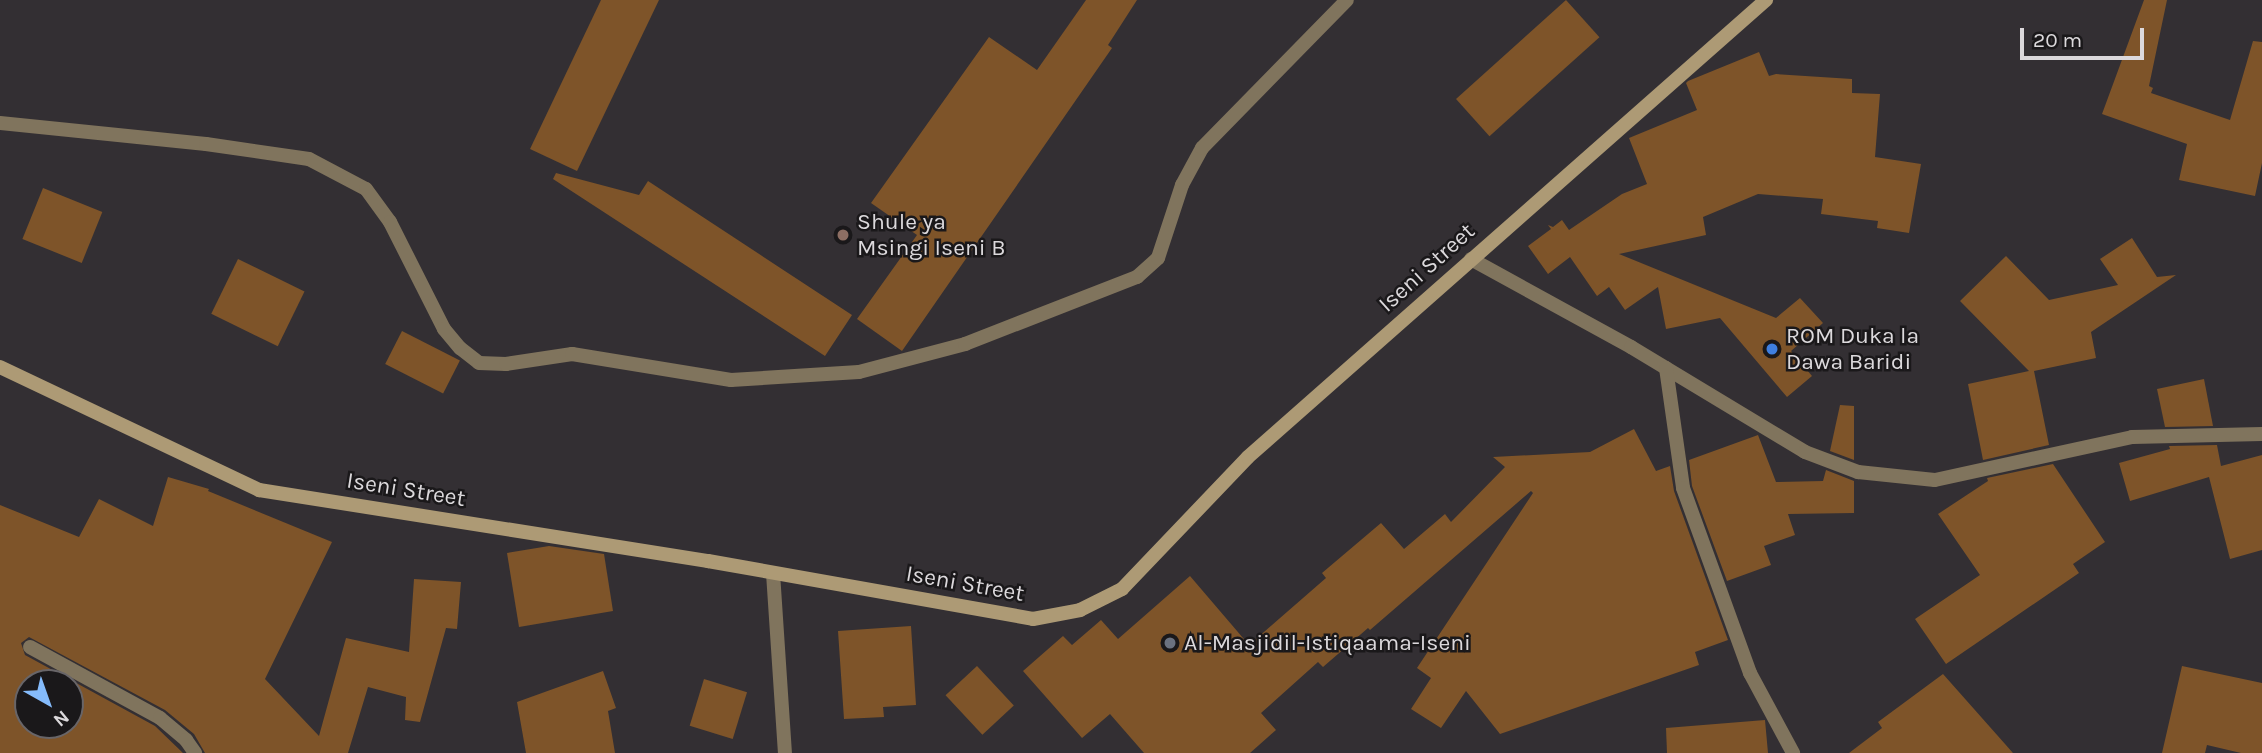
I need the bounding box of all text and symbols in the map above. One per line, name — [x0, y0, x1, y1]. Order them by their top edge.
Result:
scale bar — [2024, 14, 2148, 58]
text: 20 m — [2033, 28, 2082, 52]
place label: Shule ya Msingi Iseni B — [857, 208, 1005, 262]
street label: Iseni Street — [1373, 218, 1481, 318]
marker: Shule ya Msingi Iseni B — [835, 227, 851, 243]
place label: ROM Duka la Dawa Baridi — [1786, 322, 1919, 376]
marker: ROM Duka la Dawa Baridi — [1764, 341, 1780, 357]
street label: Iseni Street — [345, 467, 467, 513]
street label: Iseni Street — [904, 560, 1026, 608]
place label: Al-Masjidil-Istiqaama-Iseni — [1184, 629, 1471, 657]
marker: Al-Masjidil-Istiqaama-Iseni — [1162, 635, 1178, 651]
north arrow — [14, 669, 84, 739]
text: N — [49, 706, 74, 731]

